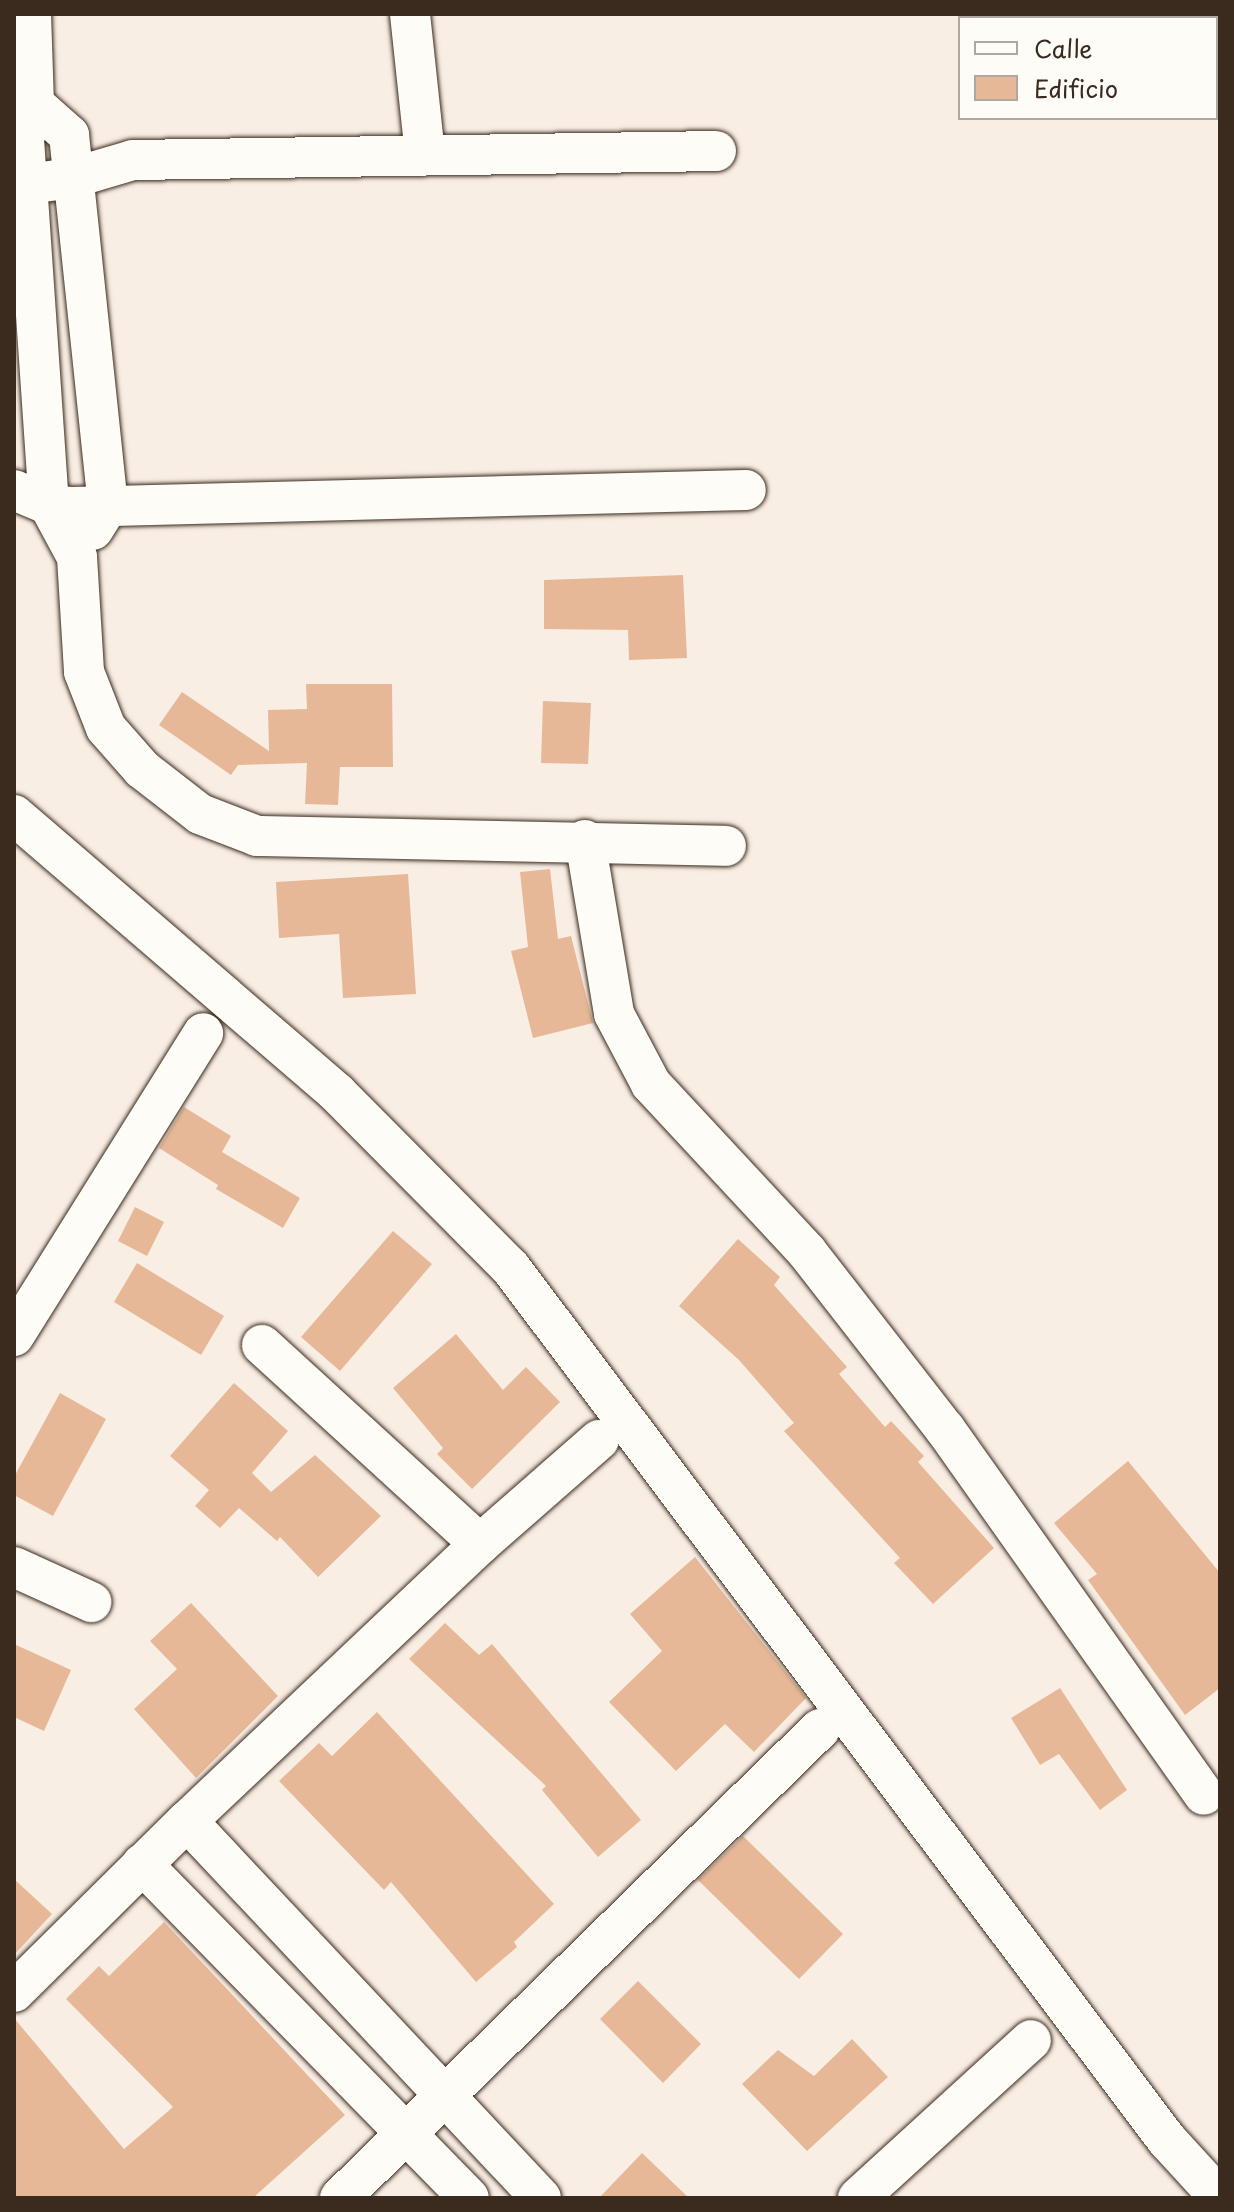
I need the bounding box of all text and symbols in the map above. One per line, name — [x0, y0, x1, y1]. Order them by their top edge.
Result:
legend — [958, 16, 1218, 120]
text: Calle — [1034, 30, 1092, 66]
text: Edificio — [1034, 70, 1118, 106]

